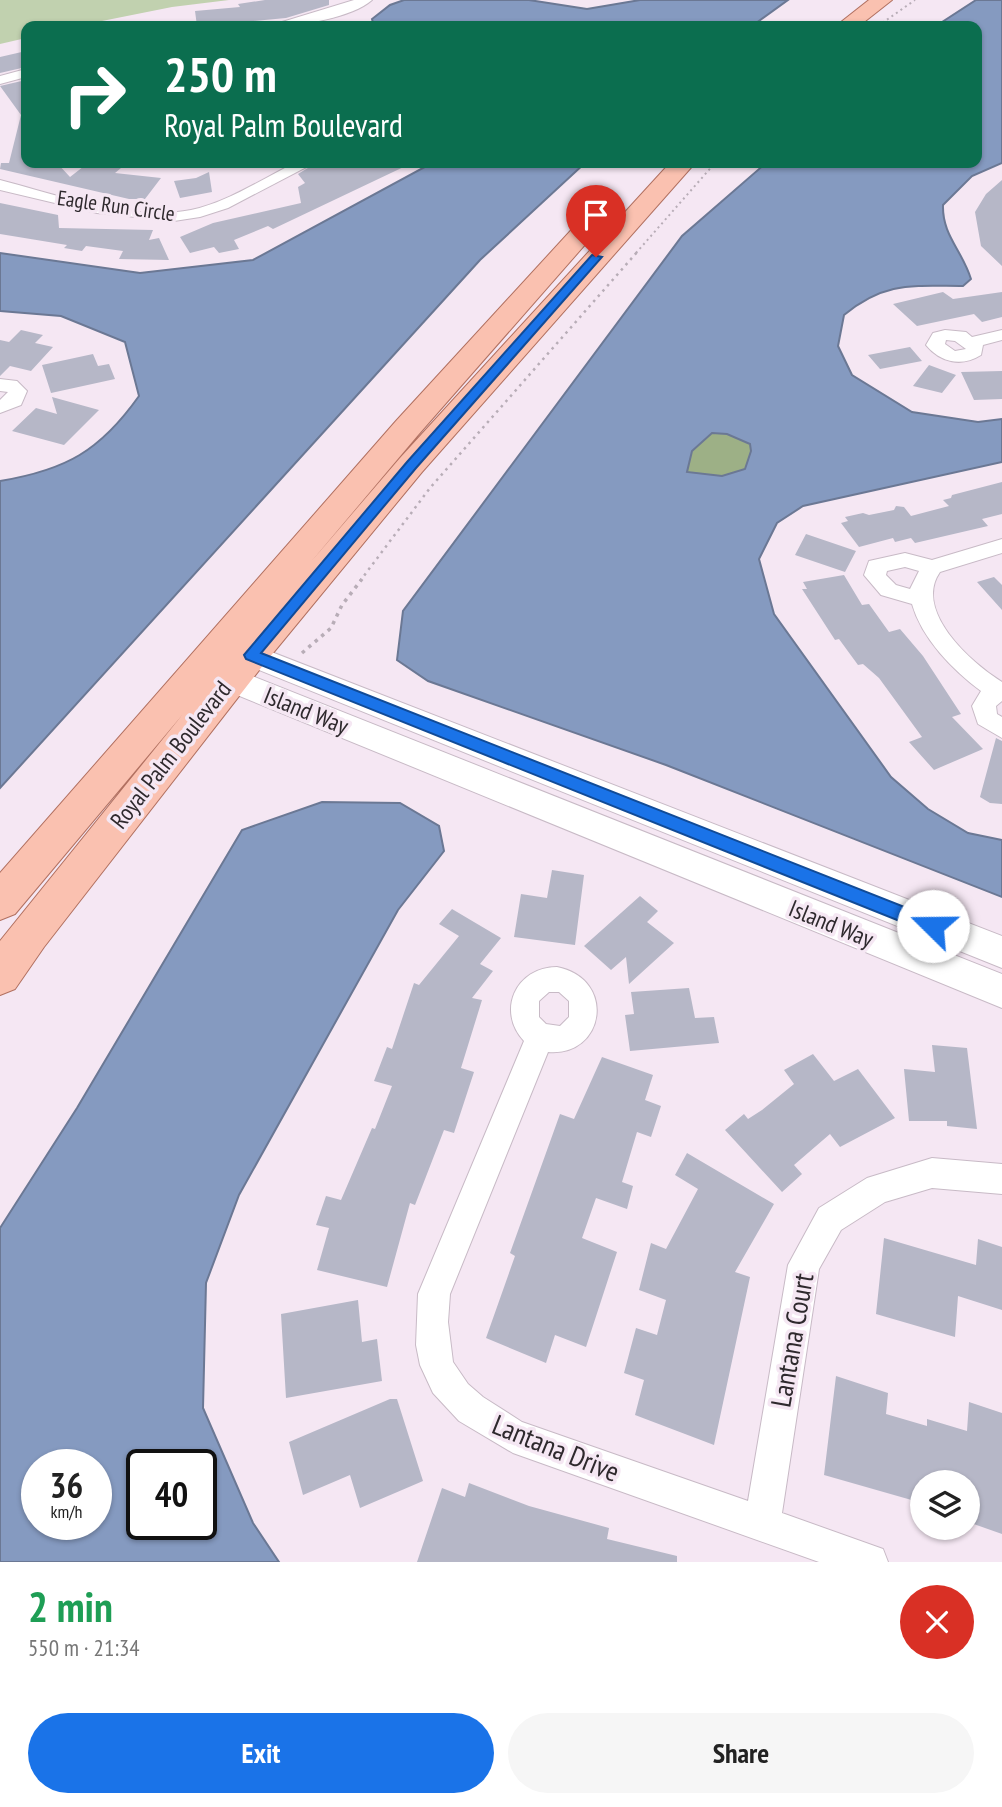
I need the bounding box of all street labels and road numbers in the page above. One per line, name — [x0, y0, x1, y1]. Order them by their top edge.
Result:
street label: Eagle Run Circle — [56, 184, 177, 227]
street label: Royal Palm Boulevard — [103, 675, 238, 835]
street label: Island Way — [259, 680, 353, 741]
street label: Island Way — [784, 893, 878, 954]
street label: Lantana Court — [762, 1270, 822, 1410]
street label: Lantana Drive — [487, 1405, 625, 1490]

